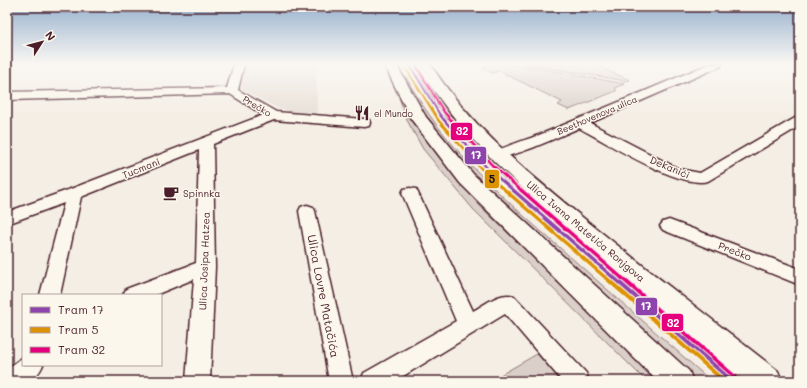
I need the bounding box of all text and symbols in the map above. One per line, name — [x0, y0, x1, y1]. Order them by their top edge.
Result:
north arrow — [22, 22, 62, 62]
text: N — [42, 28, 59, 44]
street label: Prečko — [241, 93, 274, 119]
street label: Beethovenova ulica — [555, 93, 639, 137]
restaurant icon: el Mundo — [353, 104, 371, 122]
place label: el Mundo — [374, 108, 413, 119]
line badge: 32 — [450, 122, 473, 141]
text: 32 — [456, 123, 468, 138]
line badge: 17 — [464, 146, 487, 165]
text: 17 — [471, 147, 482, 162]
street label: Dekanići — [648, 152, 692, 182]
street label: Tucmani — [120, 154, 162, 182]
line badge: 5 — [484, 169, 500, 189]
text: 5 — [489, 171, 496, 186]
street label: Ulica Ivana Matetića Ronjgova — [524, 177, 648, 285]
cafe icon: Spinnka — [162, 184, 180, 202]
place label: Spinnka — [183, 186, 220, 200]
street label: Ulica Josipa Hatzea — [195, 212, 213, 310]
street label: Ulica Lovre Matačića — [304, 233, 344, 359]
street label: Prečko — [716, 238, 754, 264]
legend — [22, 294, 162, 366]
line badge: 17 — [635, 297, 658, 316]
text: 17 — [641, 298, 652, 313]
text: Tram 17 — [58, 301, 104, 317]
line badge: 32 — [661, 313, 684, 332]
text: 32 — [667, 315, 679, 330]
text: Tram 5 — [58, 321, 99, 337]
text: Tram 32 — [58, 341, 105, 357]

